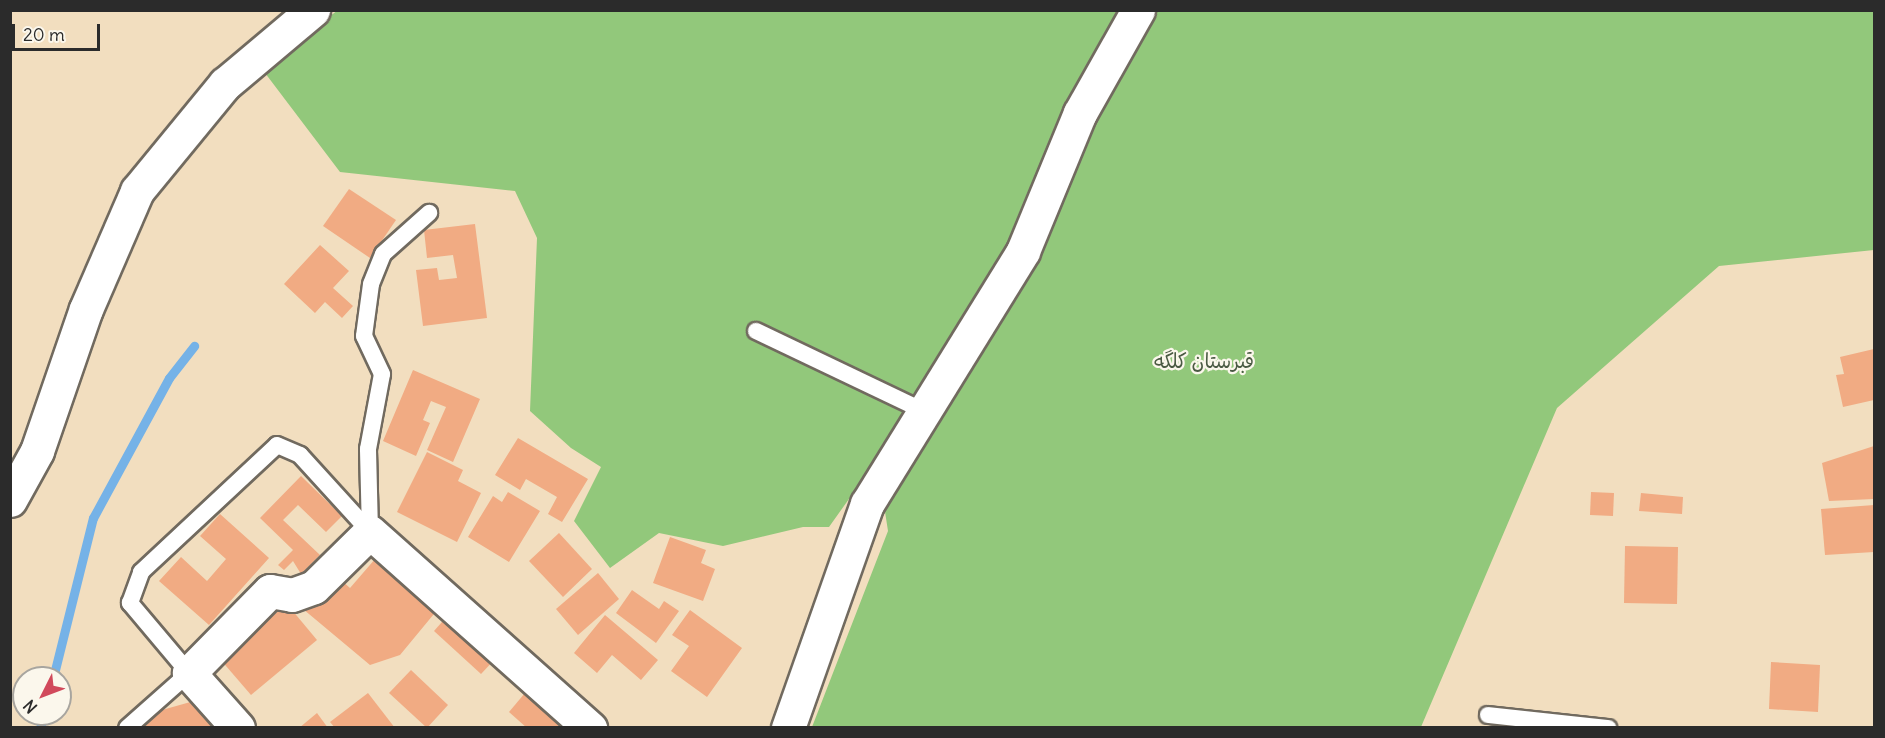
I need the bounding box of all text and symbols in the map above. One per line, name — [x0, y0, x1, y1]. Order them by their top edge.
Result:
scale bar — [15, 12, 104, 50]
text: 20 m — [23, 23, 65, 46]
park label: قبرستان کلگه — [1154, 348, 1254, 372]
north arrow — [12, 666, 72, 726]
text: N — [19, 696, 41, 718]

